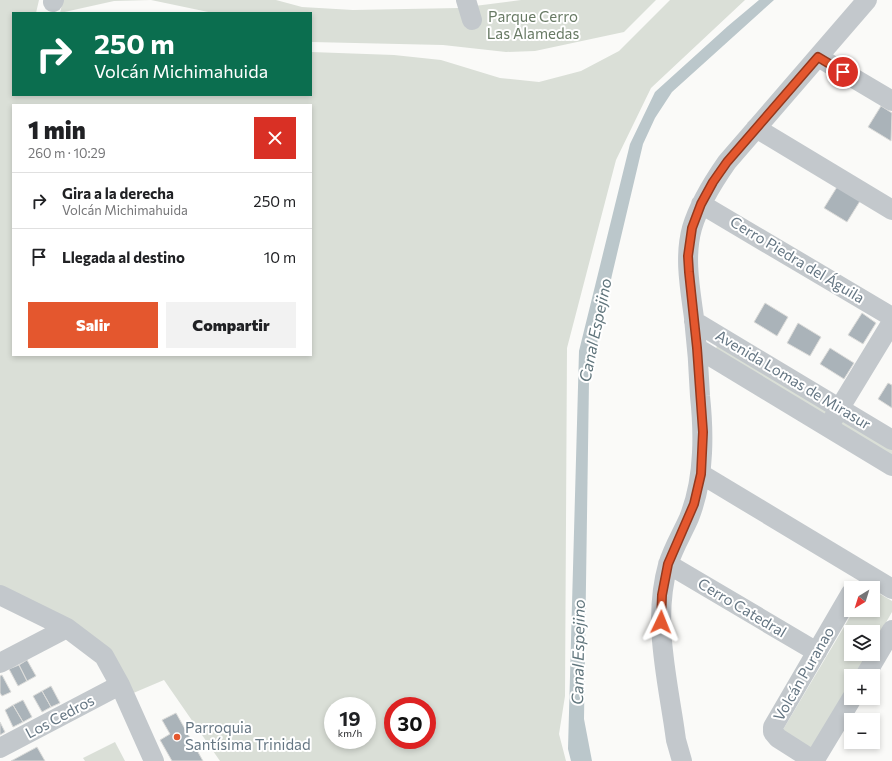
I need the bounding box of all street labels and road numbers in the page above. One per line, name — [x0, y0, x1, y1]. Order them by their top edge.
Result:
street label: Cerro Piedra del Águila — [727, 211, 868, 306]
street label: Avenida Lomas de Mirasur — [713, 326, 874, 433]
street label: Cerro Catedral — [695, 574, 790, 641]
street label: Volcán Puranao — [769, 623, 837, 724]
street label: Los Cedros — [22, 690, 97, 742]

